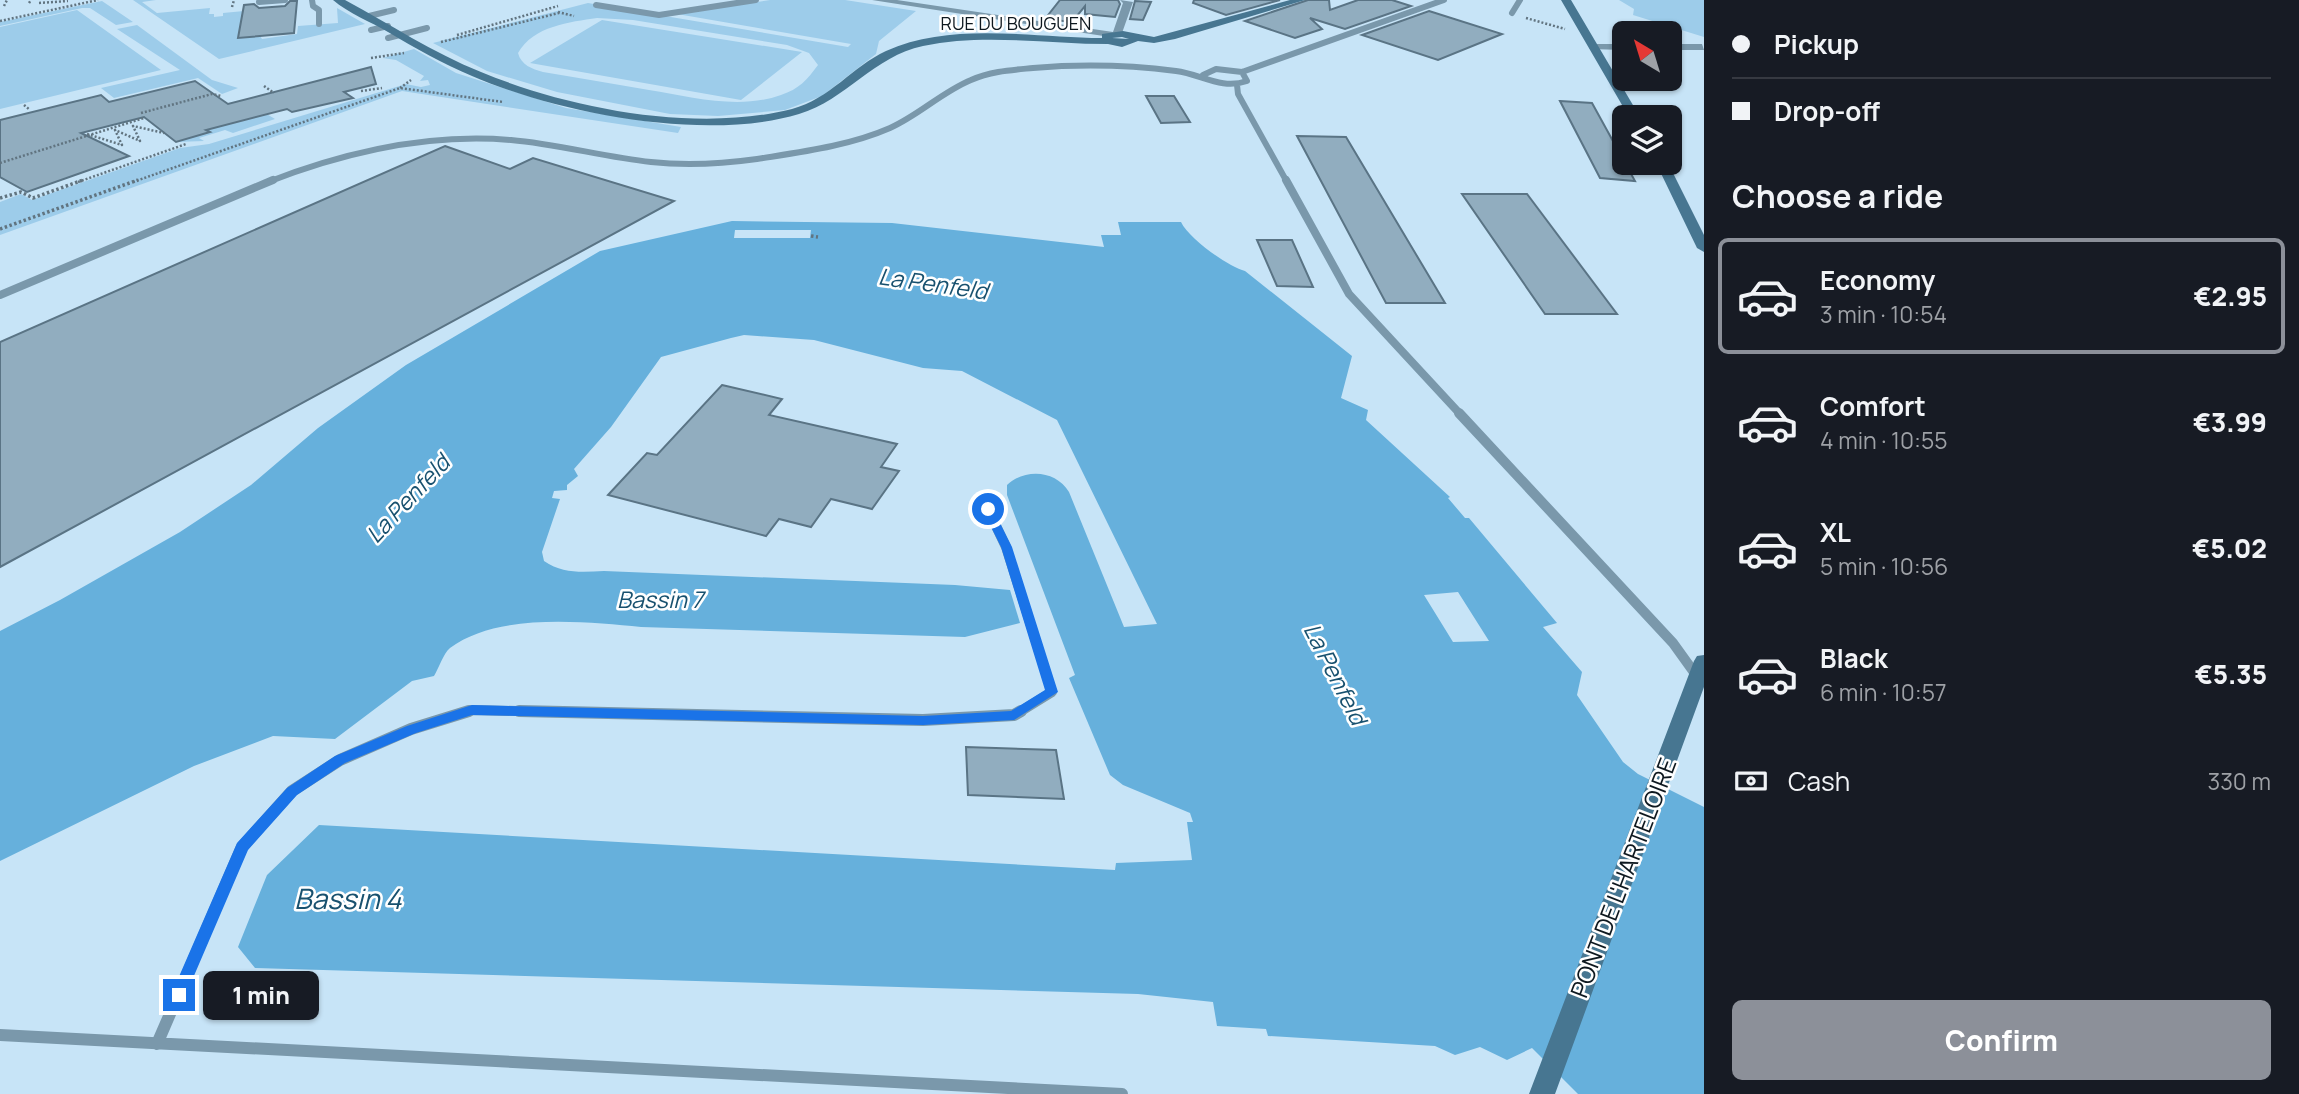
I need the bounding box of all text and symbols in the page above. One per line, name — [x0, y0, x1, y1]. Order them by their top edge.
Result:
street label: RUE DU BOUGUEN — [941, 11, 1091, 35]
north arrow — [1612, 21, 1682, 91]
map controls — [1612, 21, 1682, 175]
text: Pickup — [1774, 26, 1859, 62]
text: Drop-off — [1774, 93, 1880, 129]
button: layers — [1612, 105, 1682, 175]
text: Choose a ride — [1732, 174, 1943, 218]
water label: La Penfeld — [877, 260, 993, 307]
text: Economy — [1820, 262, 1935, 298]
icon: car — [1736, 265, 1799, 328]
text: €2.95 — [2193, 278, 2267, 314]
text: 3 min · 10:54 — [1820, 298, 1947, 330]
text: Comfort — [1820, 388, 1926, 424]
icon: car — [1736, 391, 1799, 454]
text: €3.99 — [2193, 404, 2267, 440]
text: 4 min · 10:55 — [1820, 424, 1948, 456]
water label: La Penfeld — [358, 445, 459, 549]
route start — [972, 493, 1004, 525]
text: XL — [1820, 514, 1851, 550]
icon: car — [1736, 517, 1799, 580]
text: €5.02 — [2192, 530, 2267, 566]
text: 5 min · 10:56 — [1820, 550, 1948, 582]
water label: Bassin 7 — [617, 583, 707, 615]
water label: La Penfeld — [1297, 617, 1377, 733]
text: Black — [1820, 640, 1888, 676]
icon: car — [1736, 643, 1799, 706]
text: €5.35 — [2195, 656, 2267, 692]
text: 6 min · 10:57 — [1820, 676, 1947, 708]
street label: PONT DE L'HARTELOIRE — [1562, 753, 1684, 1002]
icon: cash — [1732, 762, 1770, 800]
text: Cash — [1788, 763, 1850, 799]
text: 330 m — [2207, 765, 2271, 797]
water label: Bassin 4 — [294, 879, 402, 917]
callout: 1 min — [204, 970, 319, 1020]
route end — [163, 979, 195, 1011]
text: 1 min — [232, 979, 290, 1011]
button: Confirm — [1732, 1000, 2271, 1080]

